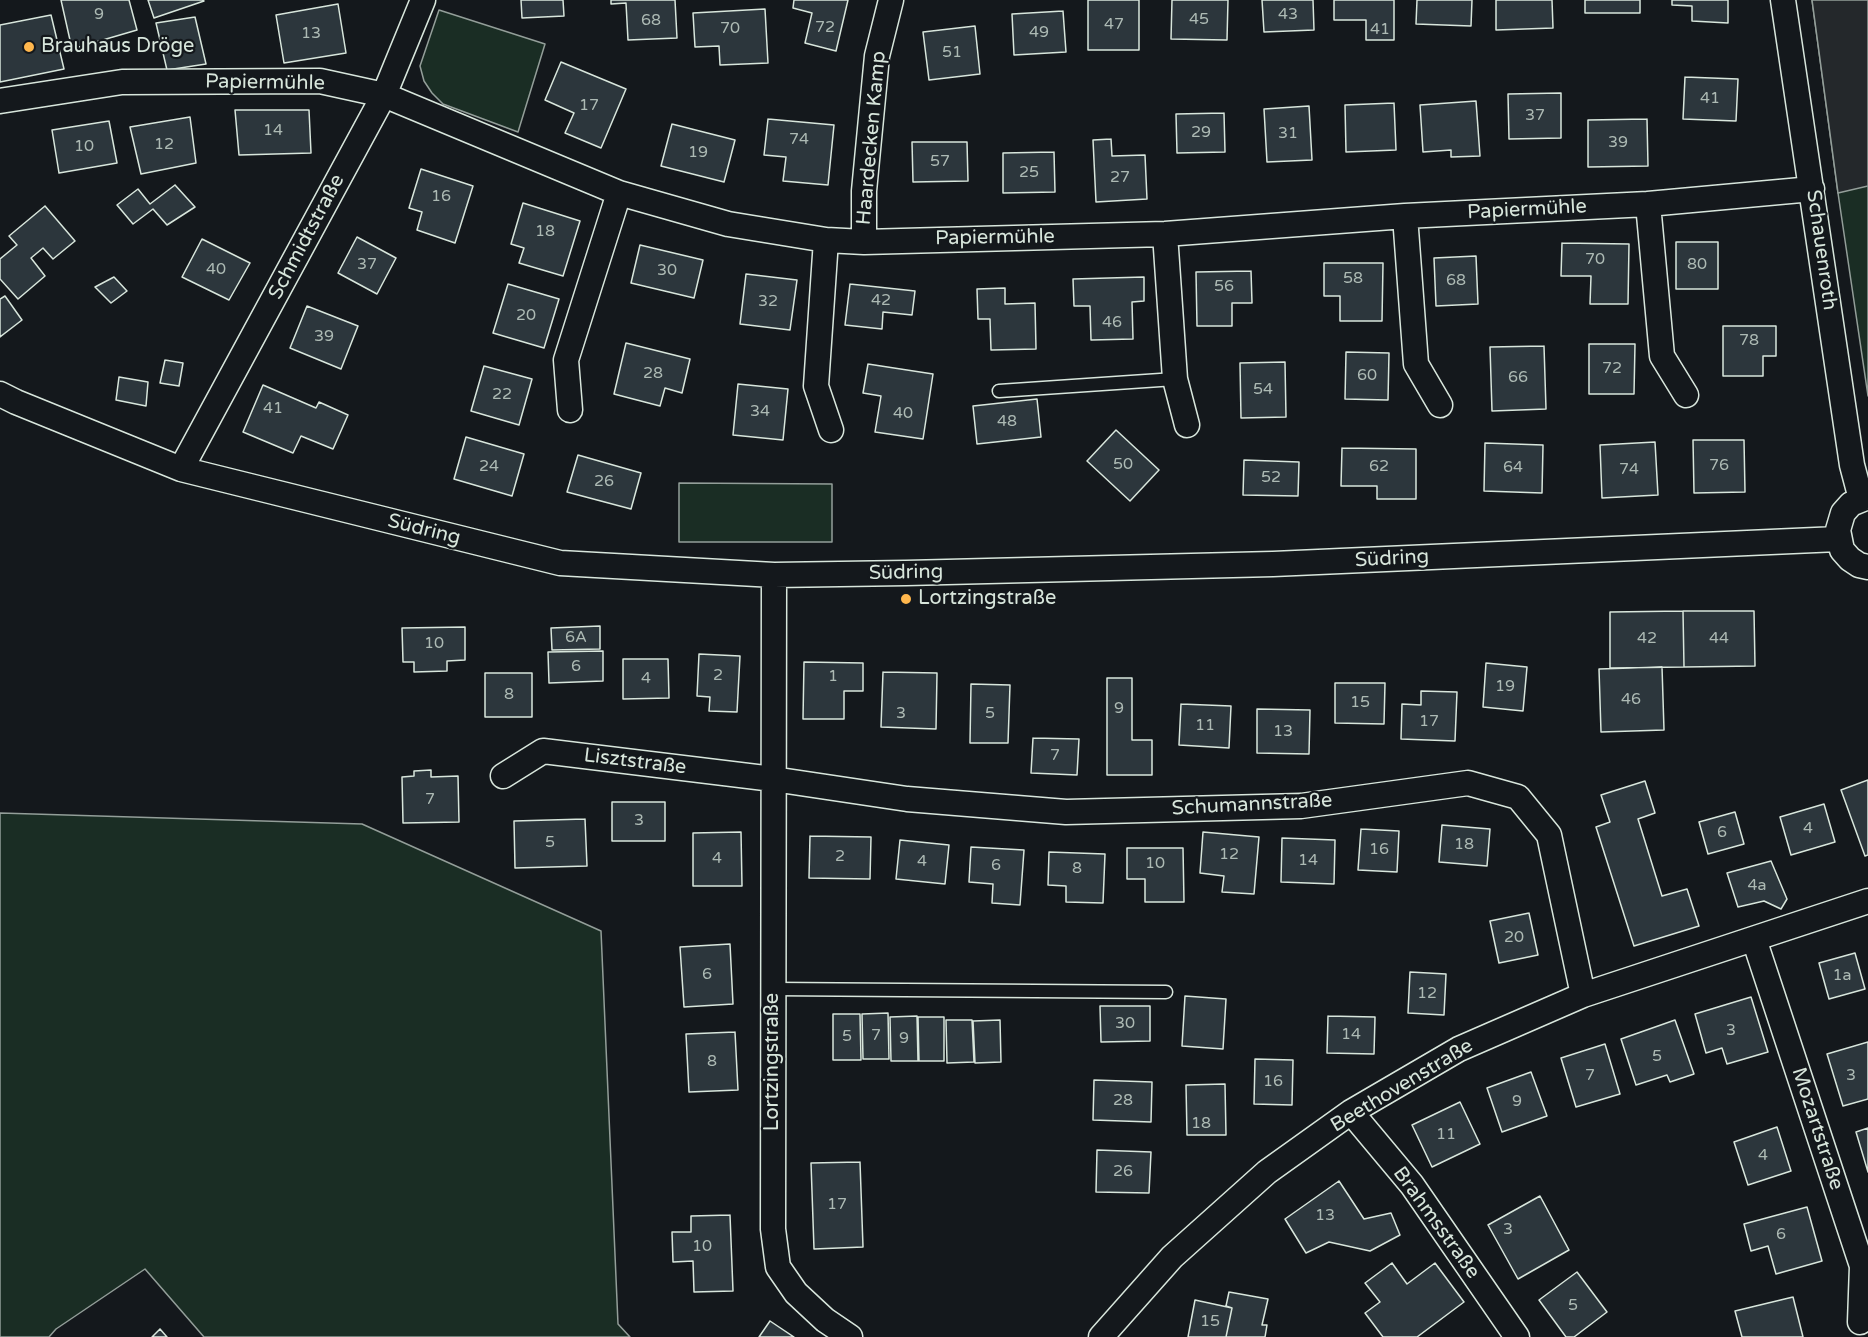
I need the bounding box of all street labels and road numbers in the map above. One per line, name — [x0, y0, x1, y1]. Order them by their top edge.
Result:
street label: Haardecken Kamp — [852, 50, 892, 226]
street label: Papiermühle — [205, 70, 325, 96]
street label: Schmidtstraße — [264, 170, 350, 304]
street label: Schauenroth — [1801, 188, 1841, 312]
street label: Papiermühle — [1467, 195, 1587, 225]
street label: Papiermühle — [935, 225, 1055, 251]
street label: Südring — [385, 509, 463, 551]
street label: Südring — [1354, 545, 1430, 573]
street label: Südring — [869, 560, 943, 586]
street label: Lisztstraße — [582, 744, 688, 780]
street label: Schumannstraße — [1171, 789, 1333, 821]
street label: Lortzingstraße — [761, 993, 785, 1131]
street label: Beethovenstraße — [1327, 1034, 1477, 1138]
street label: Mozartstraße — [1786, 1065, 1848, 1193]
street label: Brahmsstraße — [1387, 1162, 1485, 1284]

